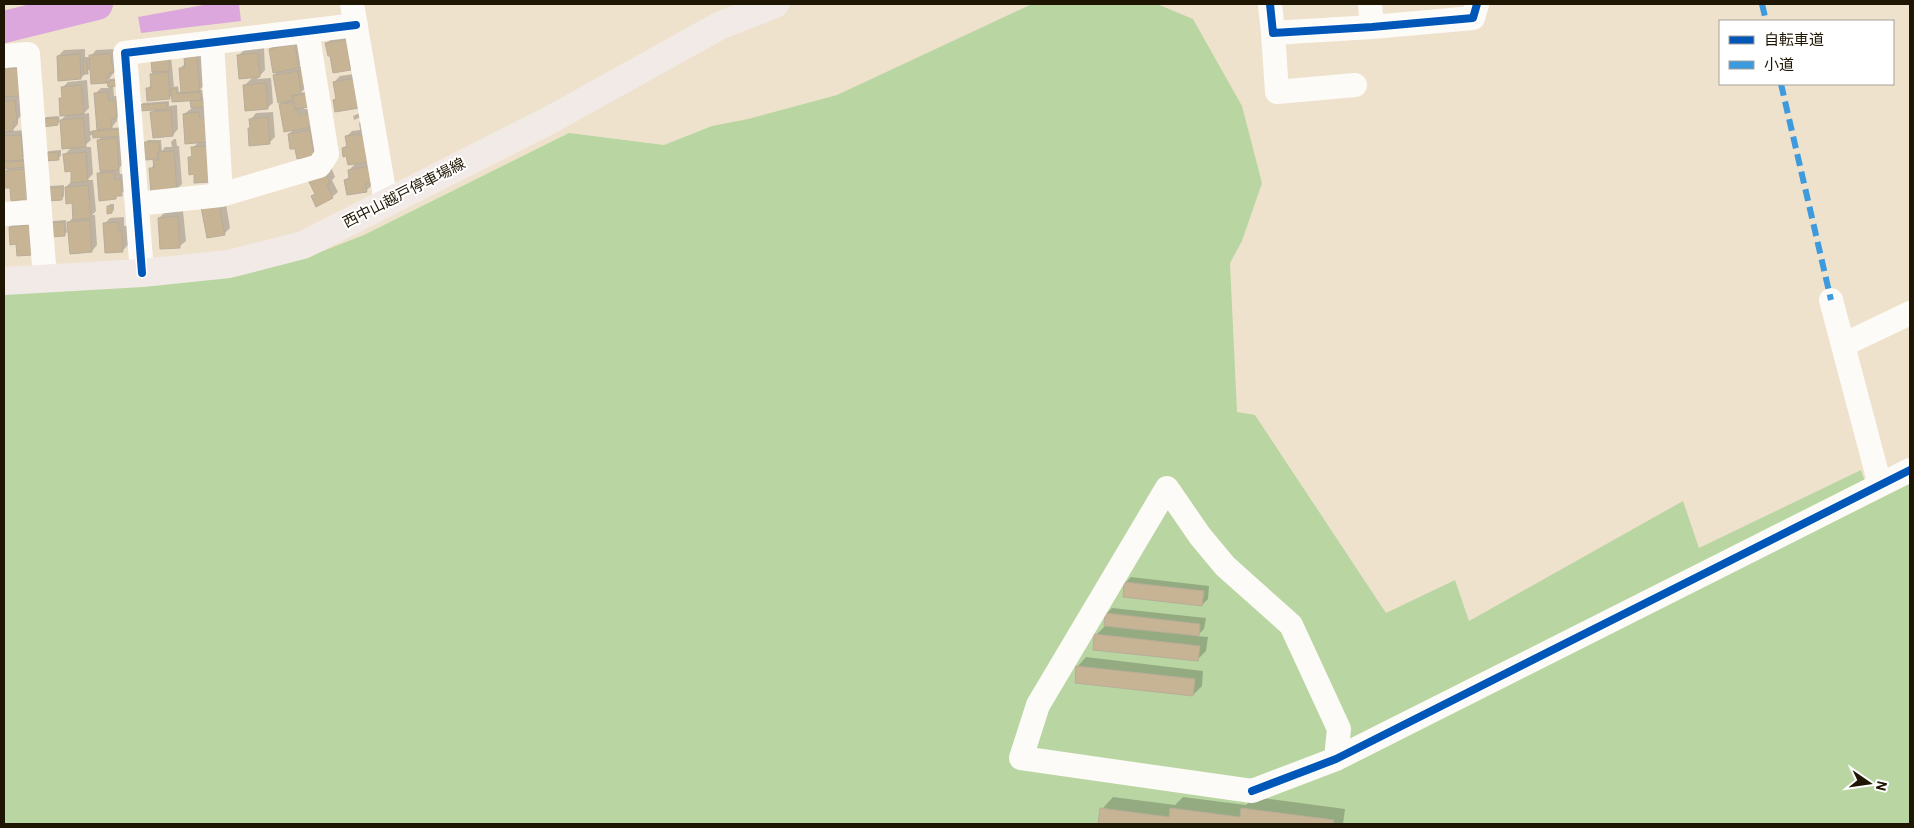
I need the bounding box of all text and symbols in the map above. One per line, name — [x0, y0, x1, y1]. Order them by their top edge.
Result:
legend — [1719, 20, 1894, 85]
text: 自転車道 — [1764, 30, 1824, 48]
text: 小道 — [1764, 55, 1794, 73]
street label: 西中山越戸停車場線 — [339, 153, 468, 231]
north arrow — [1844, 758, 1894, 808]
text: N — [1873, 780, 1891, 792]

